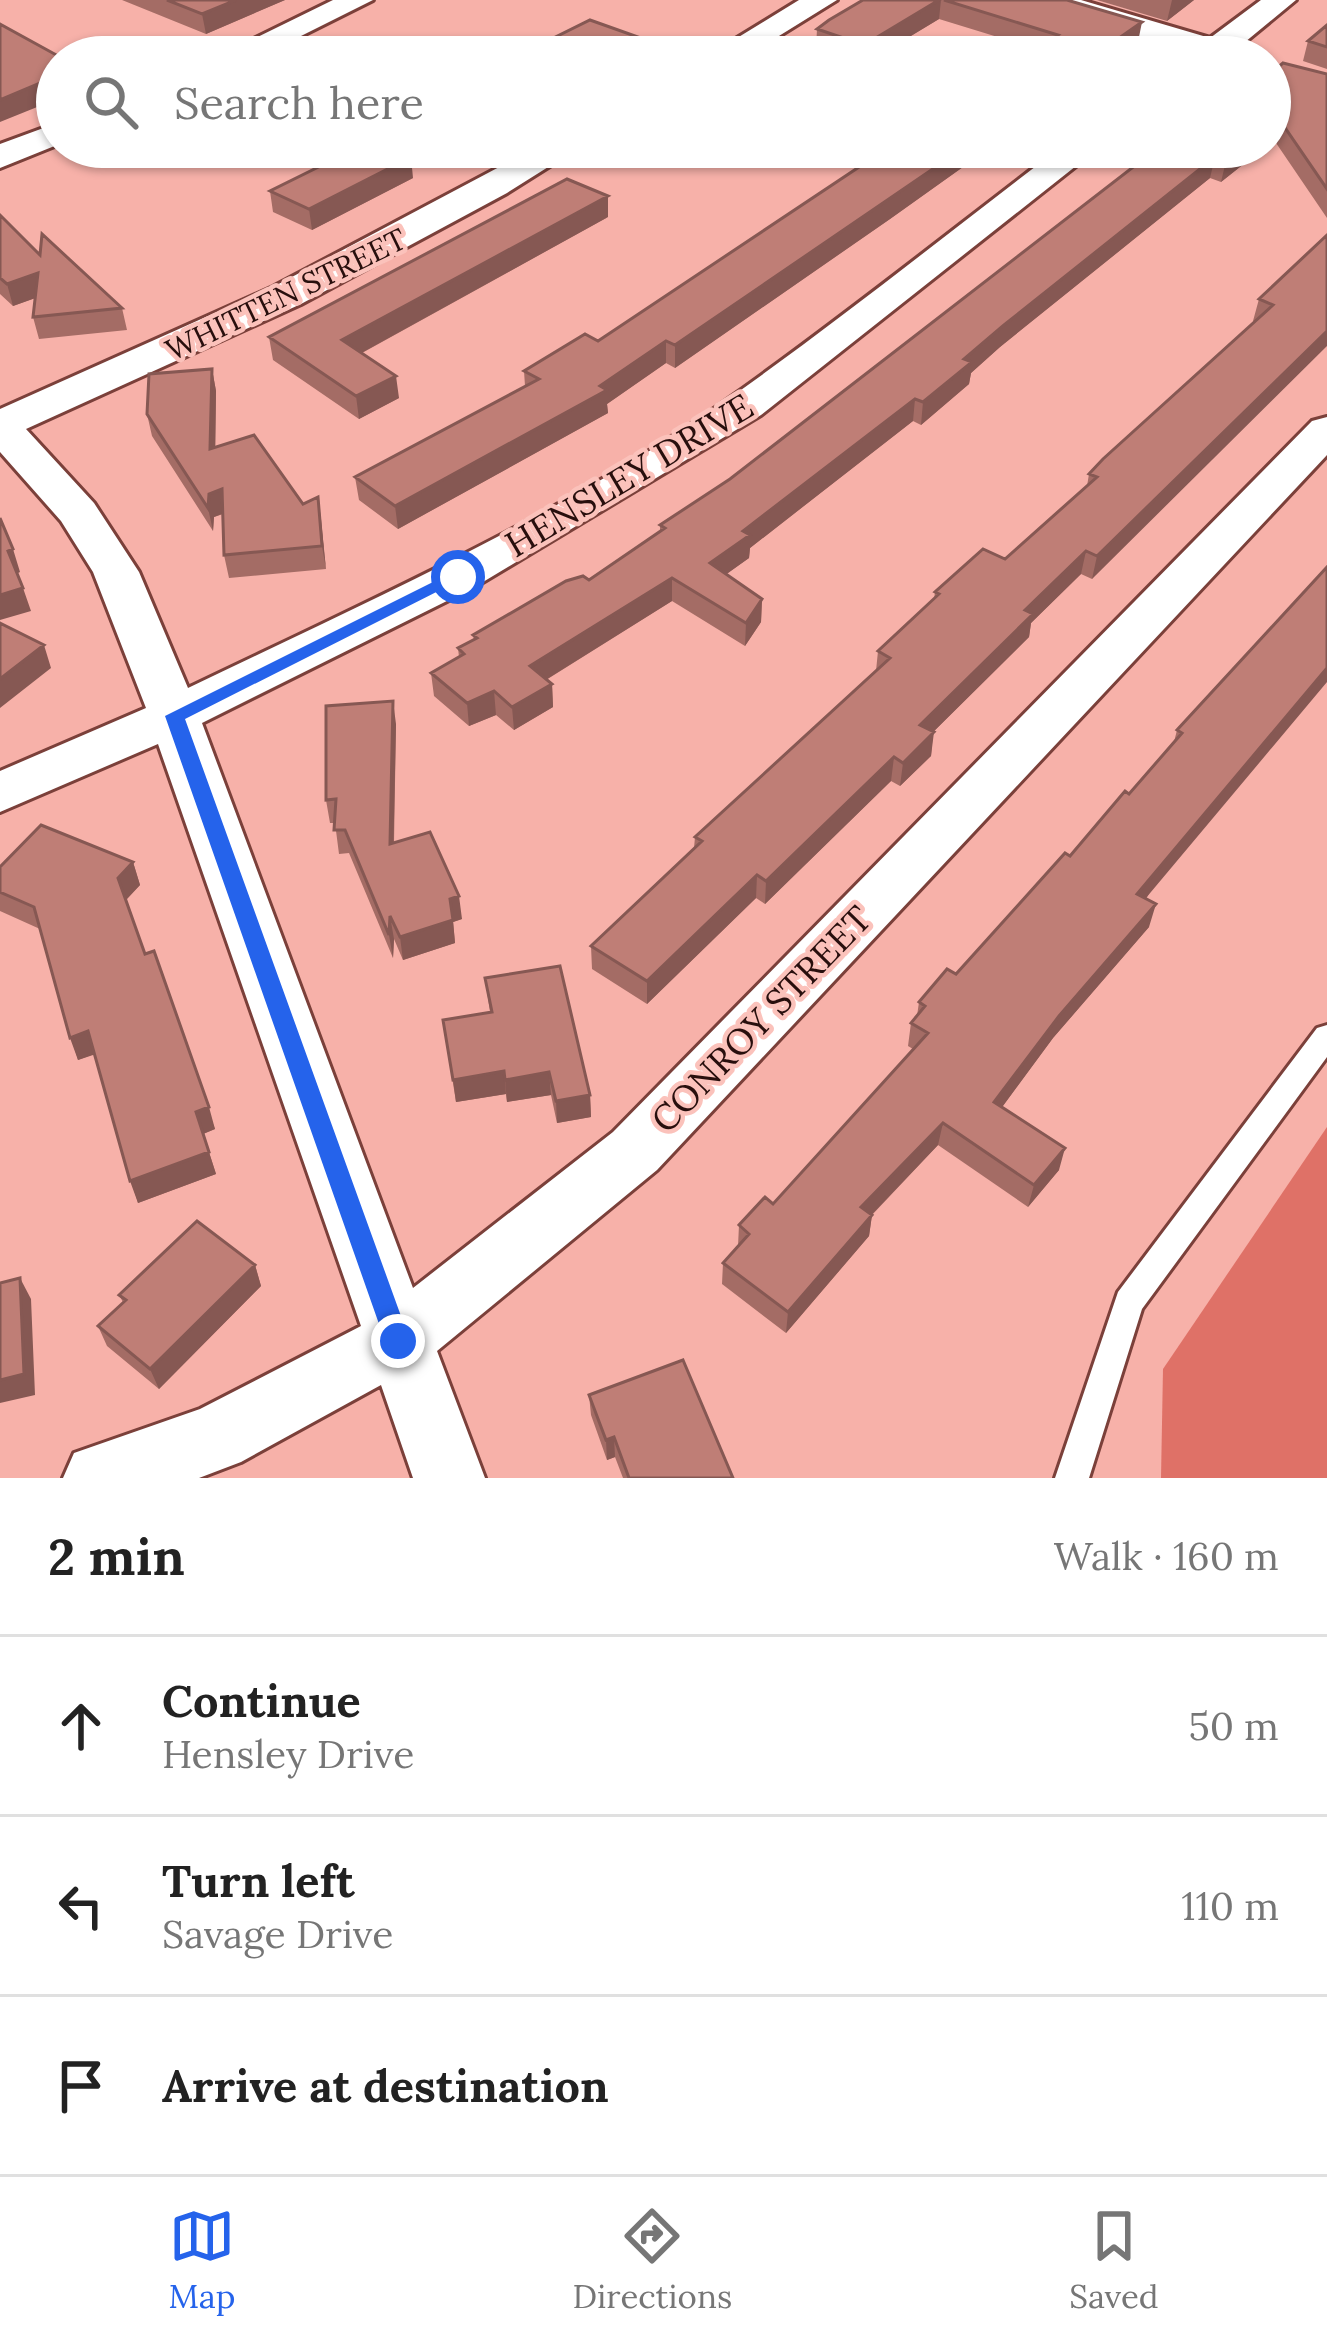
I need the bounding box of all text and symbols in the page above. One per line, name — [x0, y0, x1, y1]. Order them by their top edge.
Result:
search box — [36, 36, 1291, 168]
icon: search — [78, 69, 144, 135]
text: Search here — [174, 74, 424, 131]
street label: WHITTEN STREET — [159, 219, 412, 369]
street label: HENSLEY DRIVE — [497, 383, 761, 567]
route start — [431, 550, 485, 604]
street label: CONROY STREET — [641, 896, 881, 1142]
route end — [371, 1314, 425, 1368]
text: 2 min — [48, 1524, 185, 1589]
text: Walk · 160 m — [1054, 1531, 1279, 1581]
text: Continue — [162, 1672, 361, 1729]
icon: ahead — [48, 1693, 114, 1759]
text: 50 m — [1188, 1701, 1279, 1751]
text: Hensley Drive — [162, 1729, 414, 1779]
text: Turn left — [162, 1852, 355, 1909]
icon: left — [48, 1873, 114, 1939]
text: 110 m — [1181, 1881, 1279, 1931]
text: Savage Drive — [162, 1909, 394, 1959]
icon: arrive — [48, 2053, 114, 2119]
text: Arrive at destination — [162, 2057, 609, 2114]
tab: Map — [168, 2203, 236, 2317]
tab: Directions — [573, 2203, 732, 2317]
tab: Saved — [1069, 2203, 1158, 2317]

